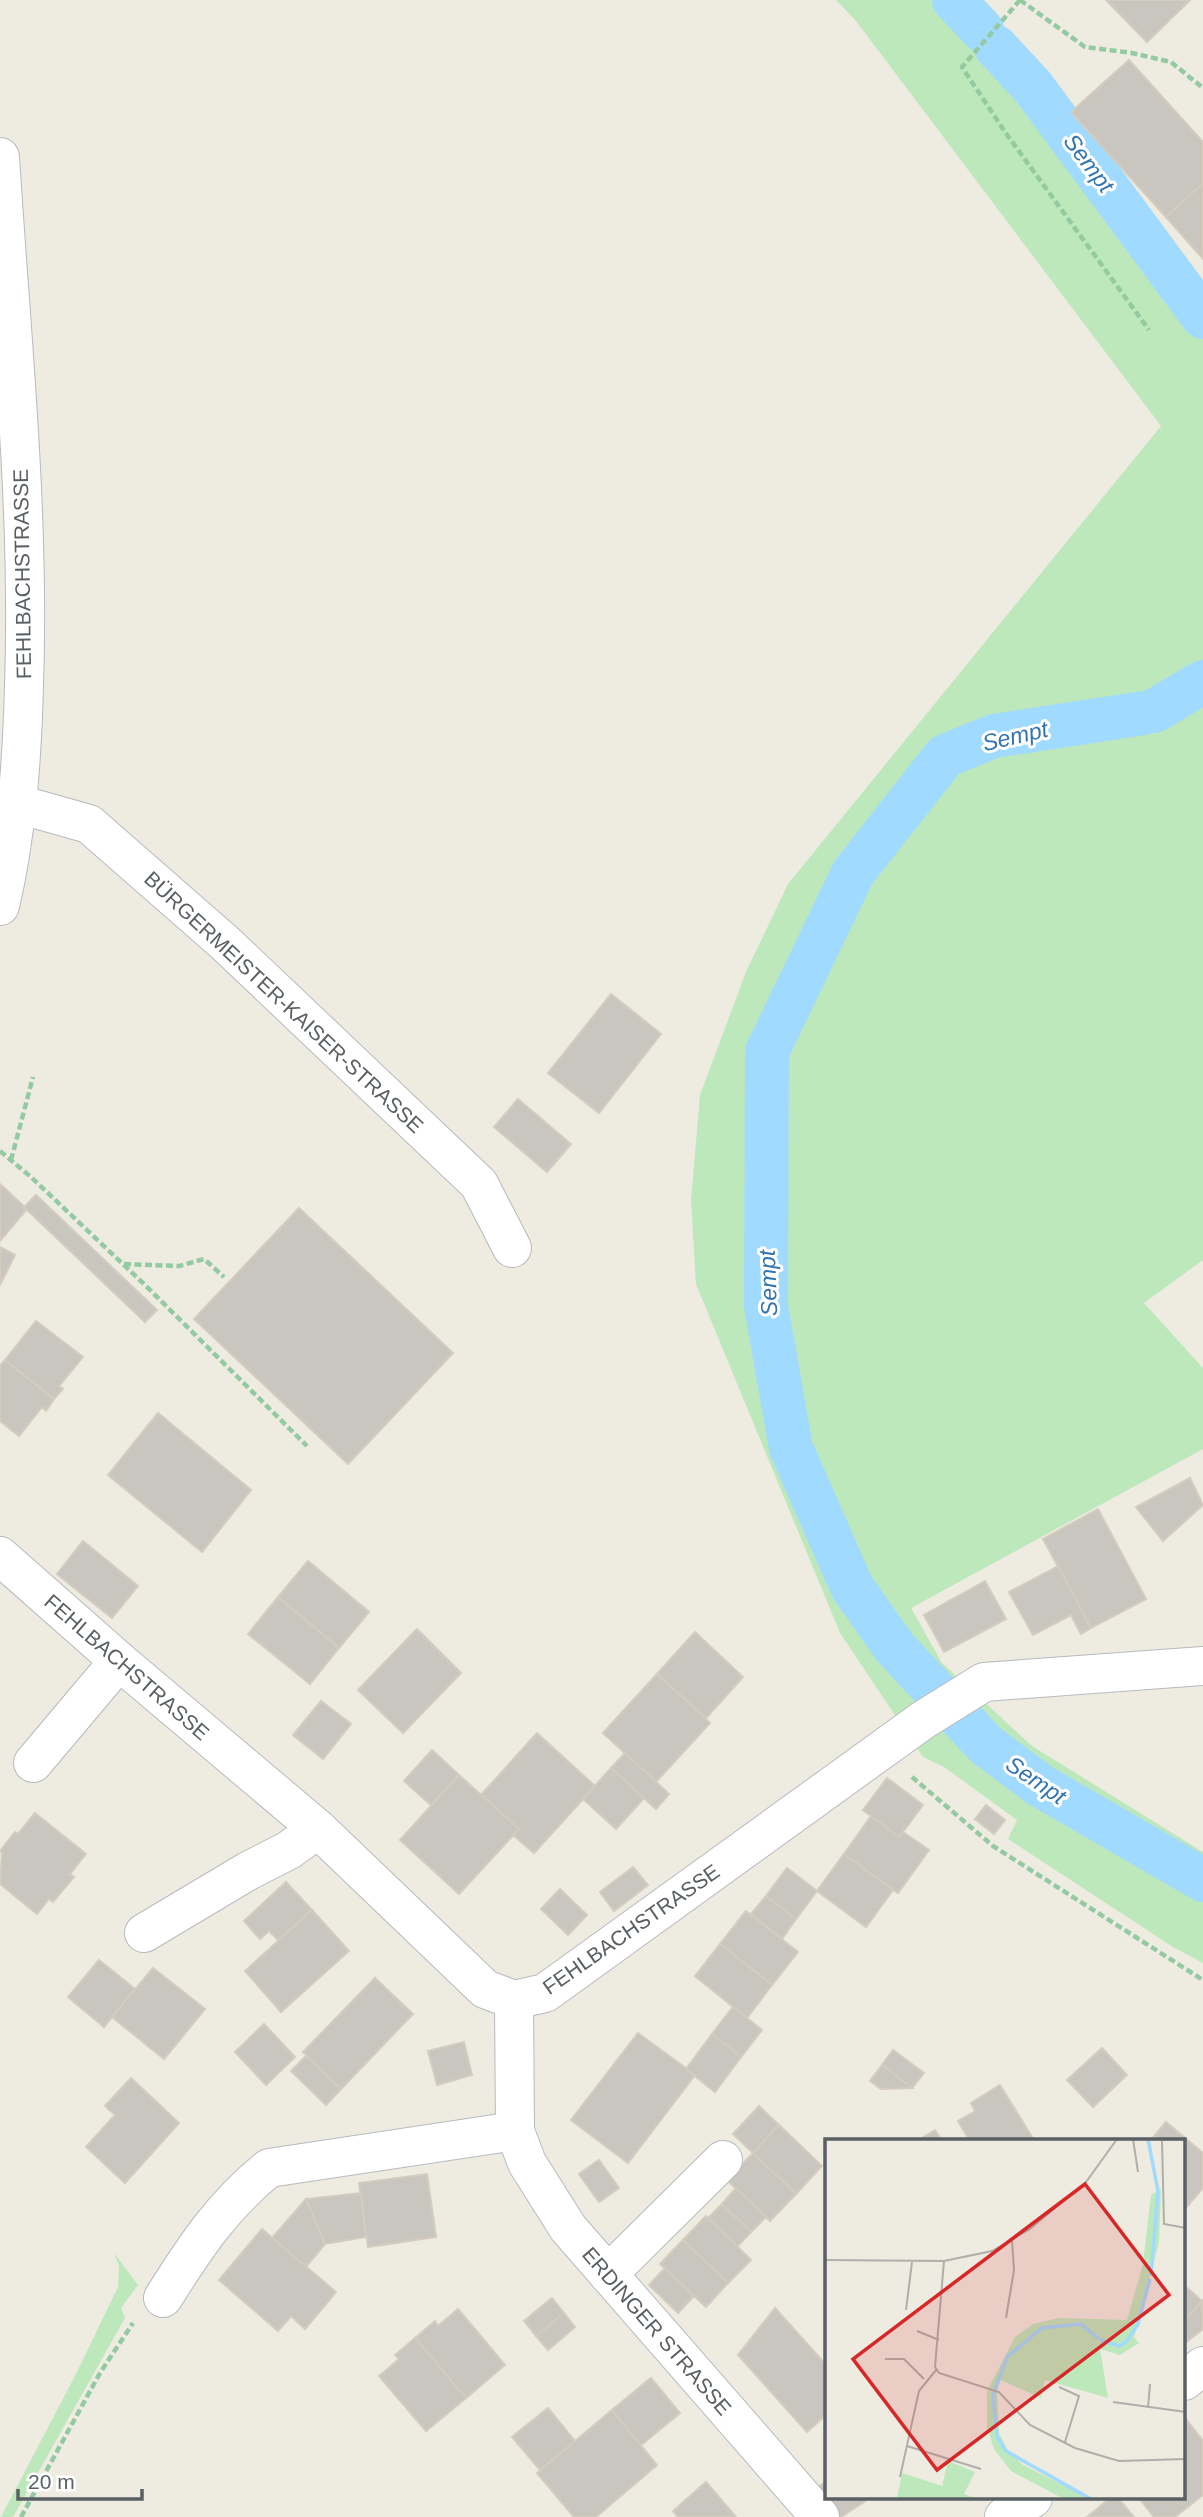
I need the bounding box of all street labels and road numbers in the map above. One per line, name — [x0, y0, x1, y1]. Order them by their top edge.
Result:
street label: FEHLBACHSTRASSE — [9, 469, 35, 679]
street label: BÜRGERMEISTER-KAISER-STRASSE — [140, 867, 428, 1137]
street label: FEHLBACHSTRASSE — [40, 1589, 214, 1745]
street label: FEHLBACHSTRASSE — [538, 1859, 724, 1999]
street label: ERDINGER STRASSE — [578, 2242, 736, 2420]

